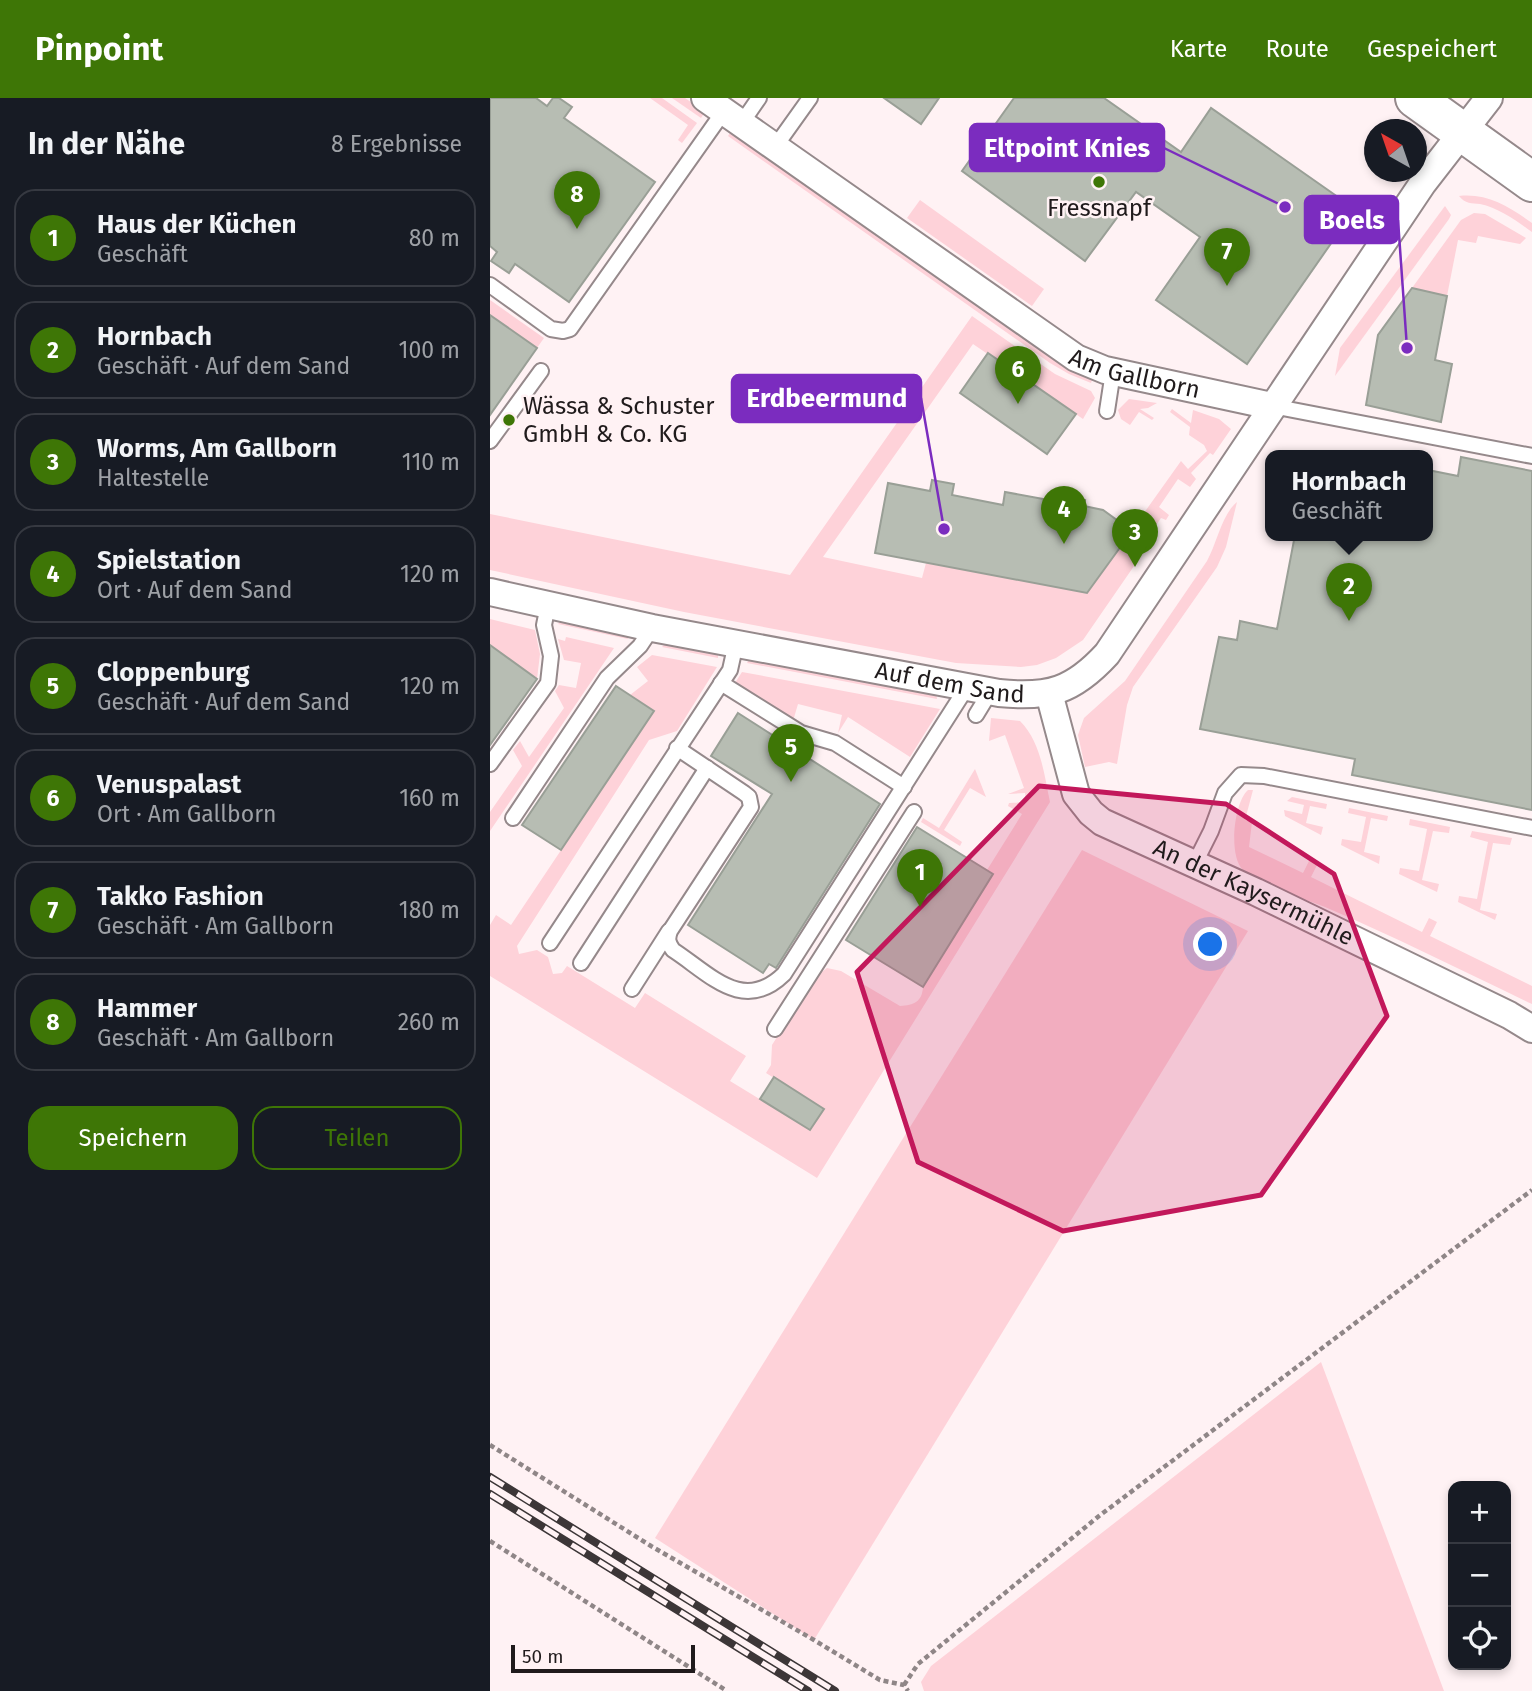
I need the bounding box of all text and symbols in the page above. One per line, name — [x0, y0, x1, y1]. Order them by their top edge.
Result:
text: Pinpoint — [35, 29, 163, 69]
text: Karte — [1170, 35, 1227, 63]
text: Route — [1265, 35, 1329, 63]
text: Gespeichert — [1367, 35, 1497, 63]
north arrow — [1364, 119, 1427, 182]
callout: Eltpoint Knies — [970, 124, 1164, 171]
text: In der Nähe — [28, 126, 185, 162]
text: 8 Ergebnisse — [331, 130, 462, 158]
text: Eltpoint Knies — [984, 133, 1151, 164]
pin: 8 — [554, 171, 600, 229]
marker: Fressnapf — [1091, 174, 1107, 190]
place label: Fressnapf — [1047, 194, 1153, 222]
callout: Boels — [1305, 196, 1398, 243]
text: Boels — [1319, 205, 1385, 236]
text: Haus der Küchen — [97, 209, 297, 240]
text: 1 — [48, 224, 58, 252]
text: 80 m — [409, 224, 460, 252]
pin: 7 — [1204, 228, 1250, 286]
text: Geschäft — [97, 240, 188, 268]
text: Hornbach — [97, 321, 212, 352]
text: 2 — [47, 336, 59, 364]
text: 100 m — [399, 336, 460, 364]
street label: Am Gallborn — [1065, 343, 1203, 404]
pin: 6 — [995, 346, 1041, 404]
text: Geschäft · Auf dem Sand — [97, 352, 350, 380]
callout: Erdbeermund — [732, 375, 921, 422]
text: Erdbeermund — [747, 383, 907, 414]
place label: Wässa & Schuster GmbH & Co. KG — [523, 392, 715, 448]
marker: Wässa & Schuster GmbH & Co. KG — [501, 412, 517, 428]
text: Worms, Am Gallborn — [97, 433, 337, 464]
text: 3 — [47, 448, 59, 476]
text: 110 m — [402, 448, 460, 476]
popup — [1265, 450, 1433, 541]
text: Haltestelle — [97, 464, 209, 492]
text: Hornbach — [1292, 466, 1406, 497]
pin: 4 — [1041, 486, 1087, 544]
text: Geschäft — [1292, 497, 1382, 525]
pin: 3 — [1112, 509, 1158, 567]
text: Spielstation — [97, 545, 241, 576]
text: 4 — [47, 560, 60, 588]
text: 120 m — [400, 560, 460, 588]
pin: 2 — [1326, 563, 1372, 621]
text: Ort · Auf dem Sand — [97, 576, 293, 604]
street label: Auf dem Sand — [873, 656, 1025, 709]
text: Cloppenburg — [97, 657, 250, 688]
text: 5 — [47, 672, 59, 700]
text: 120 m — [400, 672, 460, 700]
text: Geschäft · Auf dem Sand — [97, 688, 350, 716]
pin: 5 — [768, 724, 814, 782]
text: Venuspalast — [97, 769, 241, 800]
text: 6 — [47, 784, 59, 812]
text: 160 m — [399, 784, 460, 812]
text: Ort · Am Gallborn — [97, 800, 277, 828]
street label: An der Kaysermühle — [1149, 833, 1358, 951]
pin: 1 — [897, 849, 943, 907]
text: Takko Fashion — [97, 881, 264, 912]
text: 7 — [48, 896, 58, 924]
text: 180 m — [399, 896, 460, 924]
text: Geschäft · Am Gallborn — [97, 912, 334, 940]
your location — [1193, 927, 1227, 961]
text: Hammer — [97, 993, 197, 1024]
text: 8 — [46, 1008, 60, 1036]
text: 260 m — [398, 1008, 460, 1036]
text: Geschäft · Am Gallborn — [97, 1024, 334, 1052]
button: Speichern — [28, 1106, 238, 1170]
button: Teilen — [252, 1106, 462, 1170]
map controls — [1448, 1481, 1511, 1670]
button: + — [1448, 1481, 1511, 1544]
button: − — [1448, 1544, 1511, 1607]
button: locate — [1448, 1607, 1511, 1670]
scale bar — [511, 1642, 695, 1674]
text: 50 m — [522, 1645, 563, 1668]

